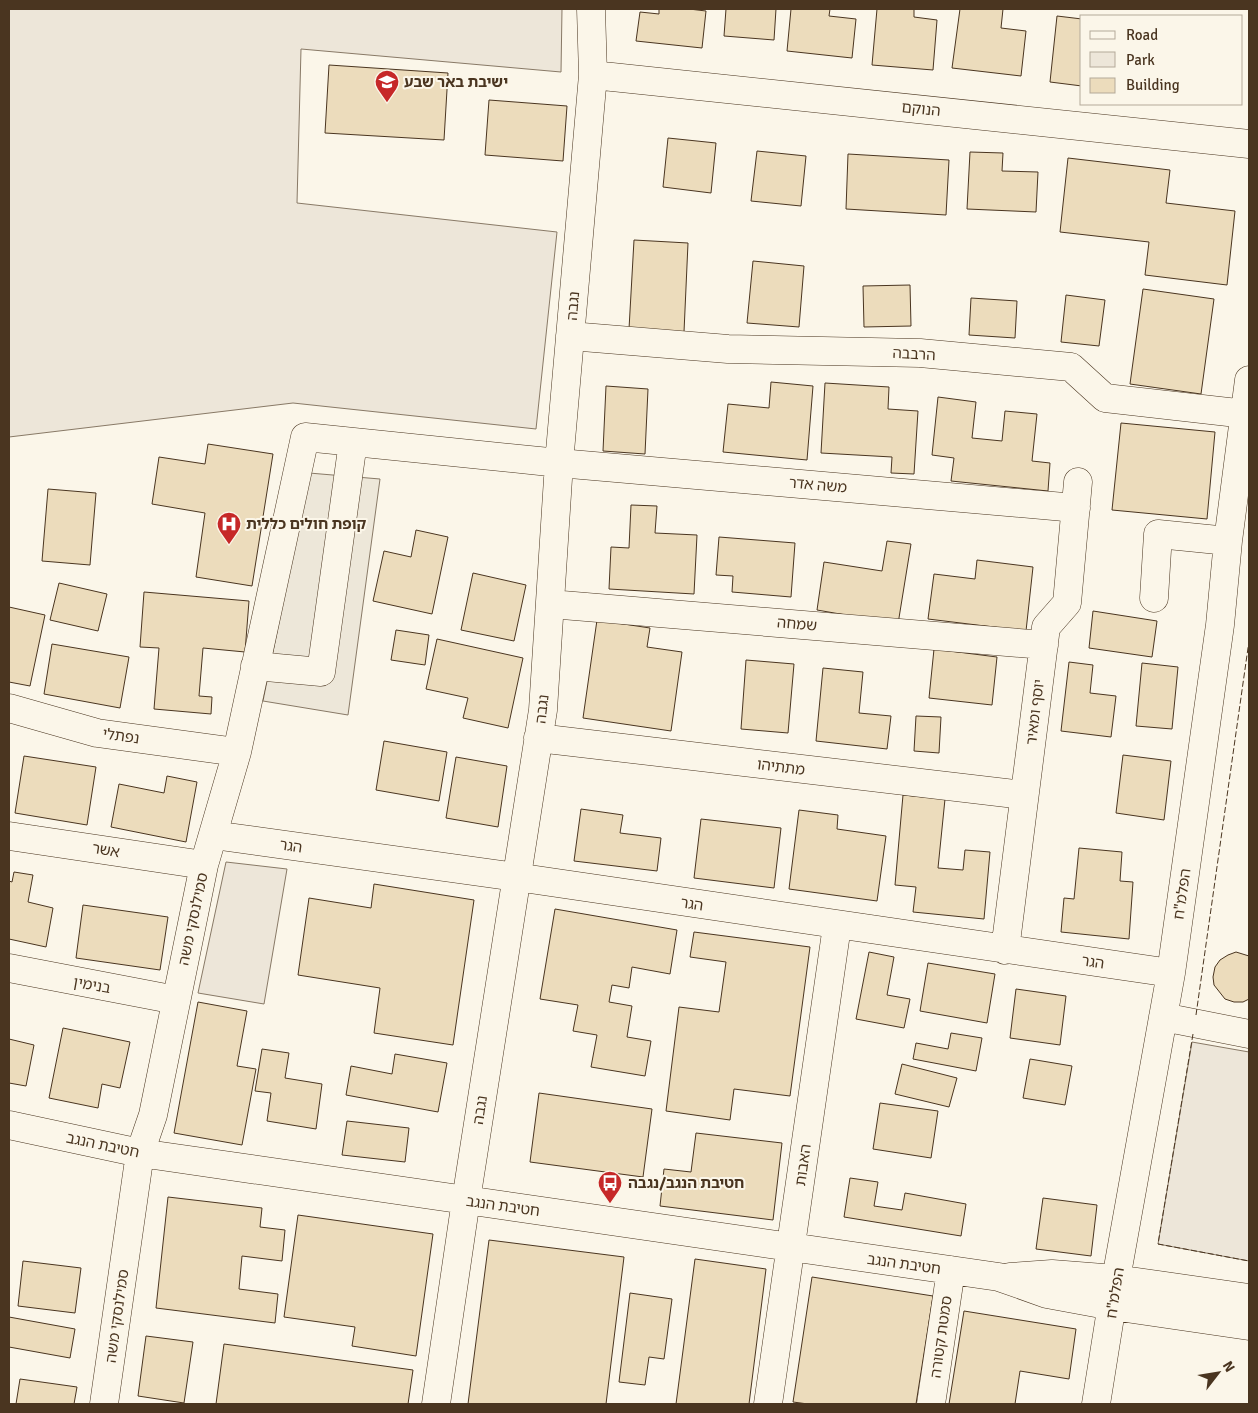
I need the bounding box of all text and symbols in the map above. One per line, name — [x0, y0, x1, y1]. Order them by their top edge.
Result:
legend — [1080, 15, 1243, 105]
text: Road — [1126, 26, 1158, 44]
text: Park — [1126, 51, 1155, 69]
school or university icon: ישיבת באר שבע — [374, 69, 400, 103]
place label: ישיבת באר שבע — [404, 73, 508, 91]
text: Building — [1126, 76, 1180, 94]
street label: הנוקם — [901, 98, 941, 120]
street label: נגבה — [563, 291, 583, 321]
street label: הרבבה — [892, 344, 936, 364]
street label: משה אדר — [788, 473, 848, 497]
hospital icon: קופת חולים כללית — [216, 511, 242, 545]
place label: קופת חולים כללית — [246, 515, 367, 533]
street label: שמחה — [776, 613, 818, 635]
street label: יוסף ומאיר — [1022, 678, 1048, 746]
street label: נגבה — [531, 693, 553, 725]
street label: נפתלי — [101, 724, 141, 748]
street label: מתתיהו — [756, 755, 806, 779]
street label: הגר — [278, 835, 304, 857]
street label: אשר — [91, 839, 121, 861]
street label: הפלמ"ח — [1169, 867, 1195, 921]
street label: סמילנסקי משה — [174, 871, 212, 967]
street label: הגר — [679, 893, 705, 915]
street label: הגר — [1080, 951, 1106, 973]
street label: בנימין — [72, 973, 113, 997]
street label: נגבה — [469, 1094, 491, 1126]
street label: חטיבת הנגב — [65, 1128, 141, 1162]
street label: האבות — [791, 1143, 815, 1187]
bus stop icon: חטיבת הנגב/נגבה — [597, 1170, 623, 1204]
place label: חטיבת הנגב/נגבה — [628, 1174, 744, 1192]
street label: חטיבת הנגב — [465, 1192, 541, 1220]
street label: חטיבת הנגב — [866, 1250, 942, 1278]
street label: הפלמ"ח — [1102, 1266, 1128, 1320]
street label: סמילנסקי משה — [102, 1268, 132, 1364]
street label: סמטת קטורה — [926, 1295, 956, 1379]
north arrow — [1193, 1348, 1243, 1398]
text: N — [1219, 1358, 1239, 1375]

